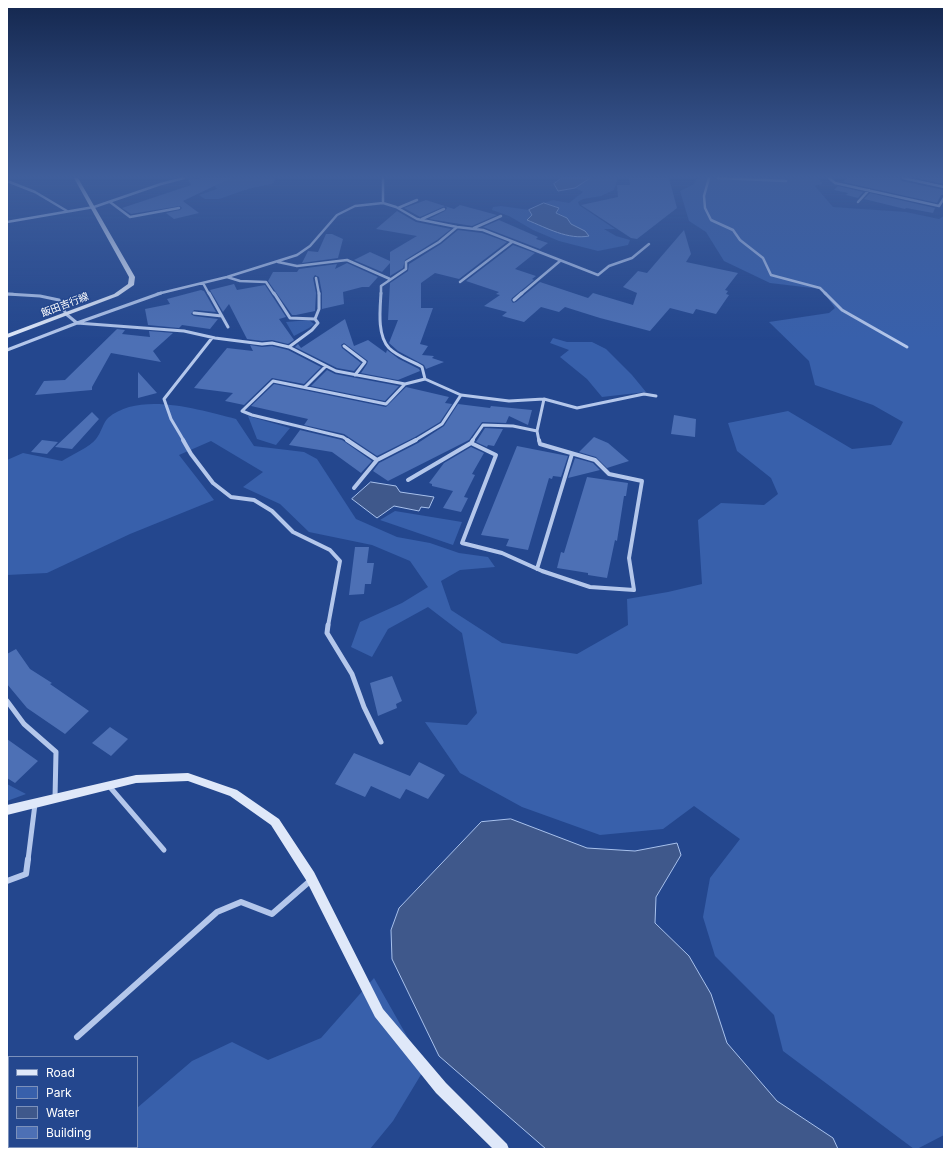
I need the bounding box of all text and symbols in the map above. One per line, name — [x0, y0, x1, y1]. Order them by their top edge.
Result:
street label: 飯田吉行線 — [40, 290, 90, 320]
legend — [8, 1056, 138, 1148]
text: Road — [46, 1065, 75, 1080]
text: Park — [46, 1085, 72, 1100]
text: Water — [46, 1105, 79, 1120]
text: Building — [46, 1125, 91, 1140]

